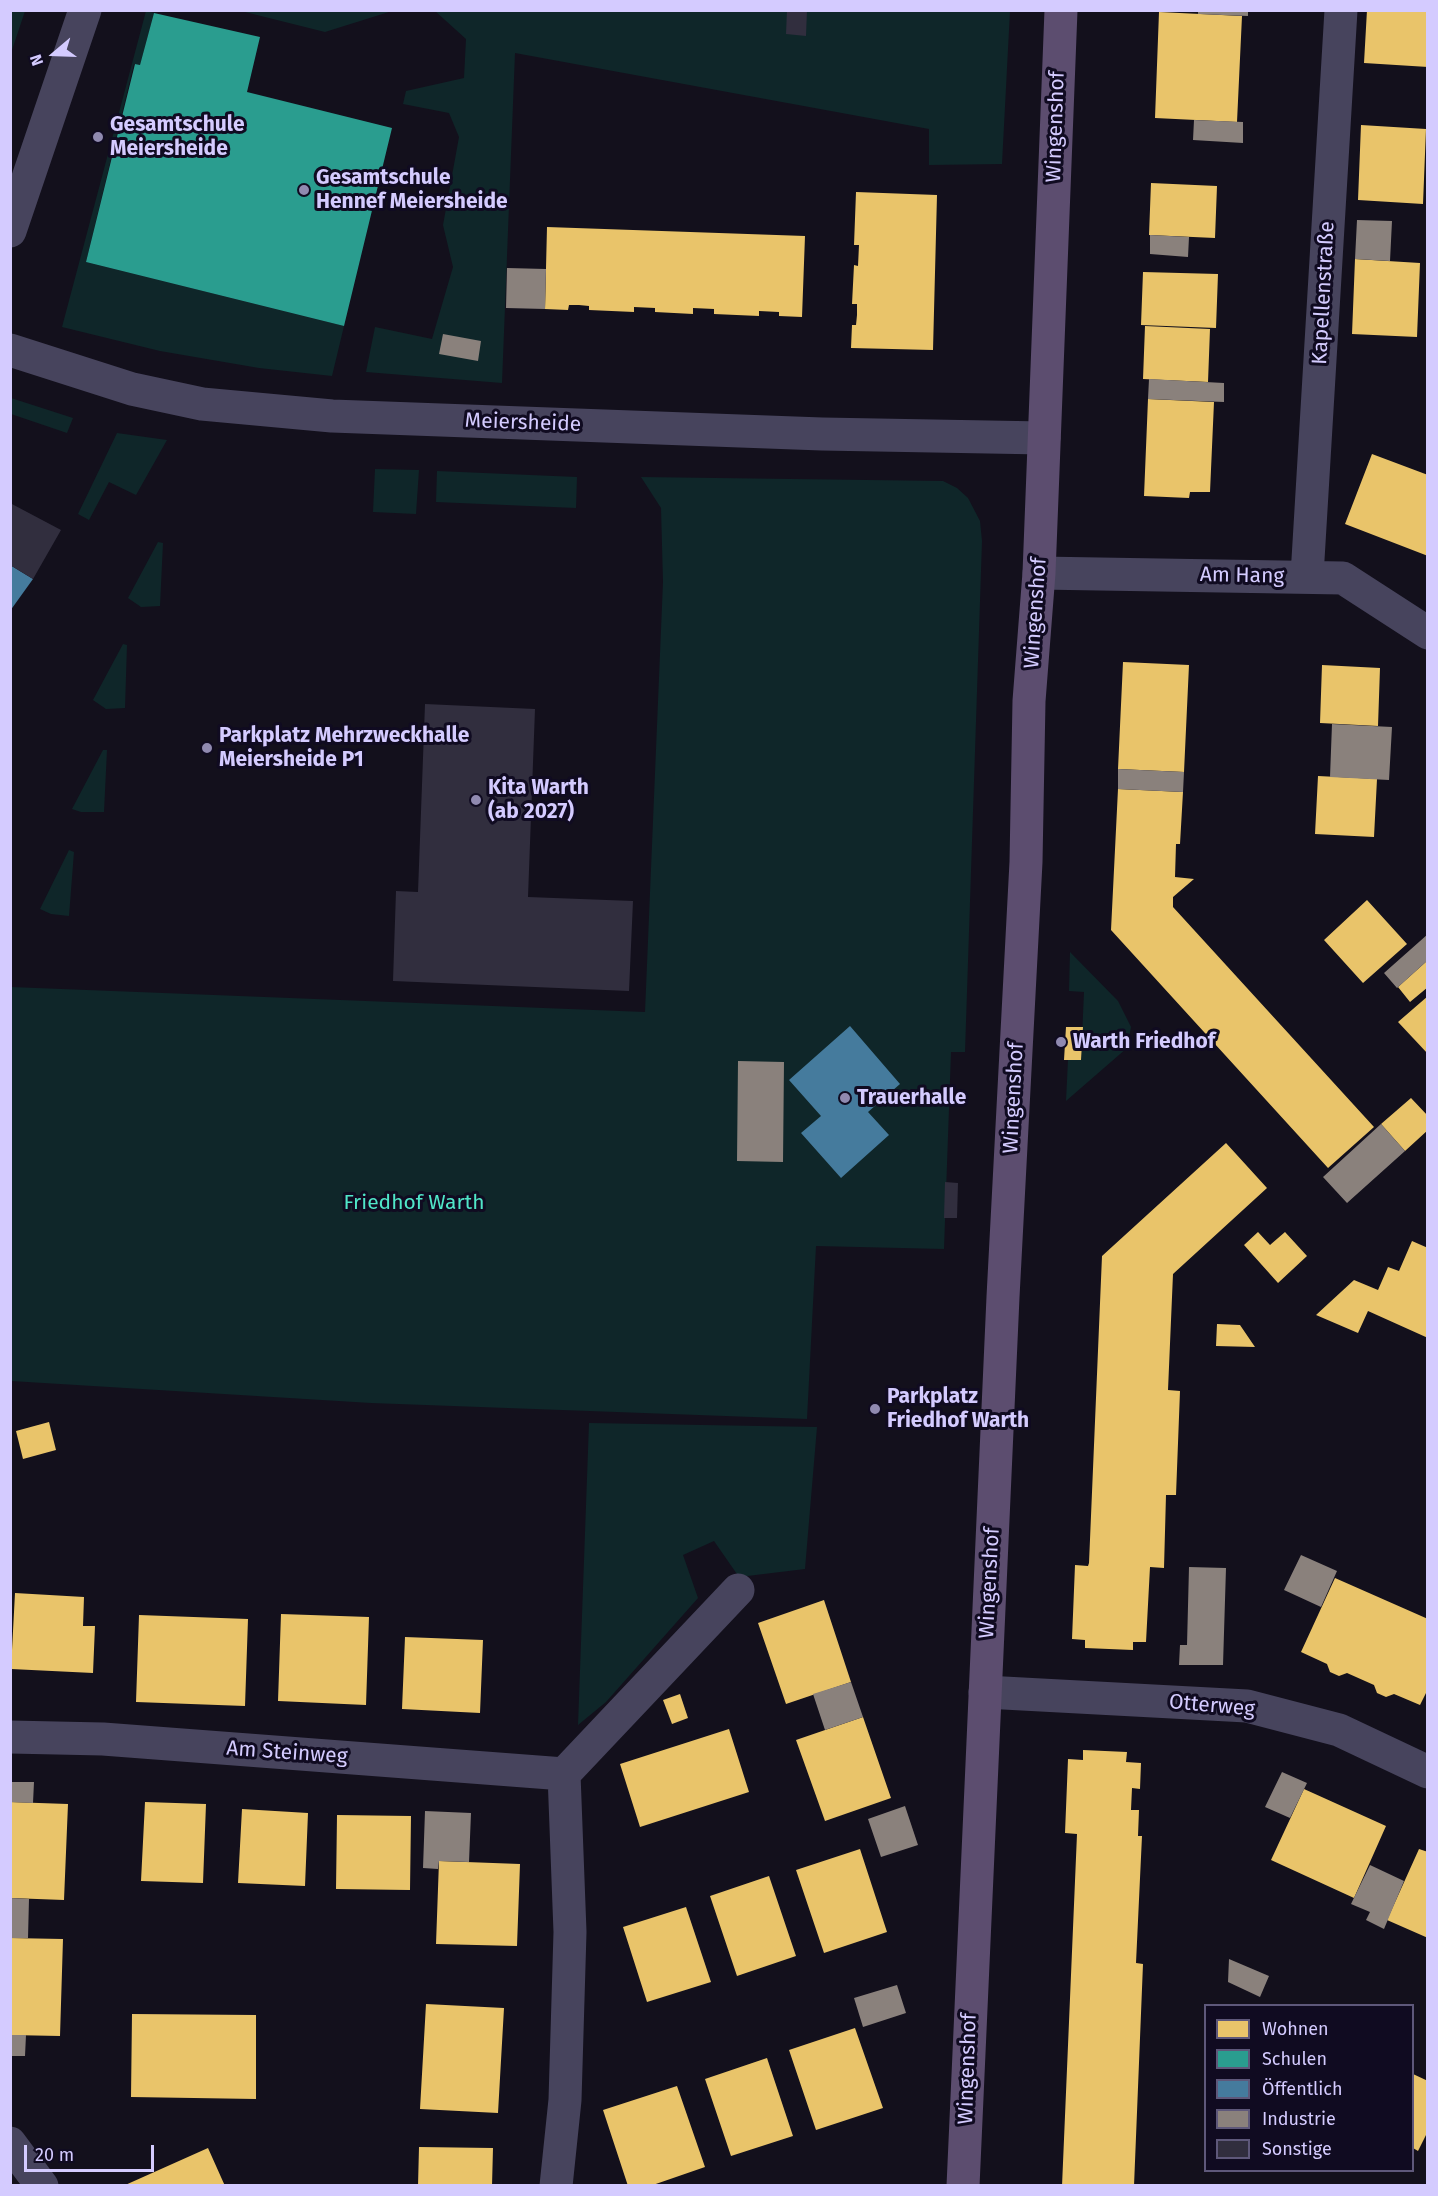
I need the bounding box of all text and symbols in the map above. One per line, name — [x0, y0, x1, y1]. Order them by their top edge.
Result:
north arrow — [24, 24, 84, 84]
text: N — [26, 52, 47, 68]
street label: Wingenshof — [1041, 71, 1071, 183]
place label: Gesamtschule Meiersheide — [110, 112, 244, 162]
marker: Gesamtschule Meiersheide — [91, 130, 105, 144]
place label: Gesamtschule Hennef Meiersheide — [316, 165, 508, 215]
marker: Gesamtschule Hennef Meiersheide — [297, 183, 311, 197]
street label: Kapellenstraße — [1308, 221, 1340, 365]
street label: Meiersheide — [464, 408, 582, 438]
street label: Wingenshof — [1020, 557, 1052, 669]
street label: Am Hang — [1200, 563, 1284, 589]
place label: Parkplatz Mehrzweckhalle Meiersheide P1 — [219, 723, 469, 773]
marker: Parkplatz Mehrzweckhalle Meiersheide P1 — [200, 741, 214, 755]
place label: Kita Warth (ab 2027) — [488, 775, 589, 825]
marker: Kita Warth (ab 2027) — [469, 793, 483, 807]
place label: Warth Friedhof — [1073, 1029, 1215, 1055]
marker: Warth Friedhof — [1054, 1035, 1068, 1049]
street label: Wingenshof — [999, 1042, 1029, 1154]
place label: Trauerhalle — [857, 1085, 966, 1111]
marker: Trauerhalle — [838, 1091, 852, 1105]
park label: Friedhof Warth — [344, 1190, 484, 1216]
place label: Parkplatz Friedhof Warth — [887, 1384, 1029, 1434]
marker: Parkplatz Friedhof Warth — [868, 1402, 882, 1416]
street label: Wingenshof — [975, 1527, 1005, 1639]
street label: Otterweg — [1168, 1690, 1256, 1722]
street label: Am Steinweg — [226, 1736, 348, 1770]
legend — [1204, 2004, 1414, 2172]
street label: Wingenshof — [953, 2013, 983, 2125]
text: Wohnen — [1262, 2018, 1329, 2040]
text: Schulen — [1262, 2048, 1327, 2070]
text: Öffentlich — [1262, 2078, 1343, 2100]
text: Industrie — [1262, 2108, 1336, 2130]
scale bar — [27, 2133, 158, 2171]
text: Sonstige — [1262, 2138, 1332, 2160]
text: 20 m — [35, 2144, 74, 2166]

